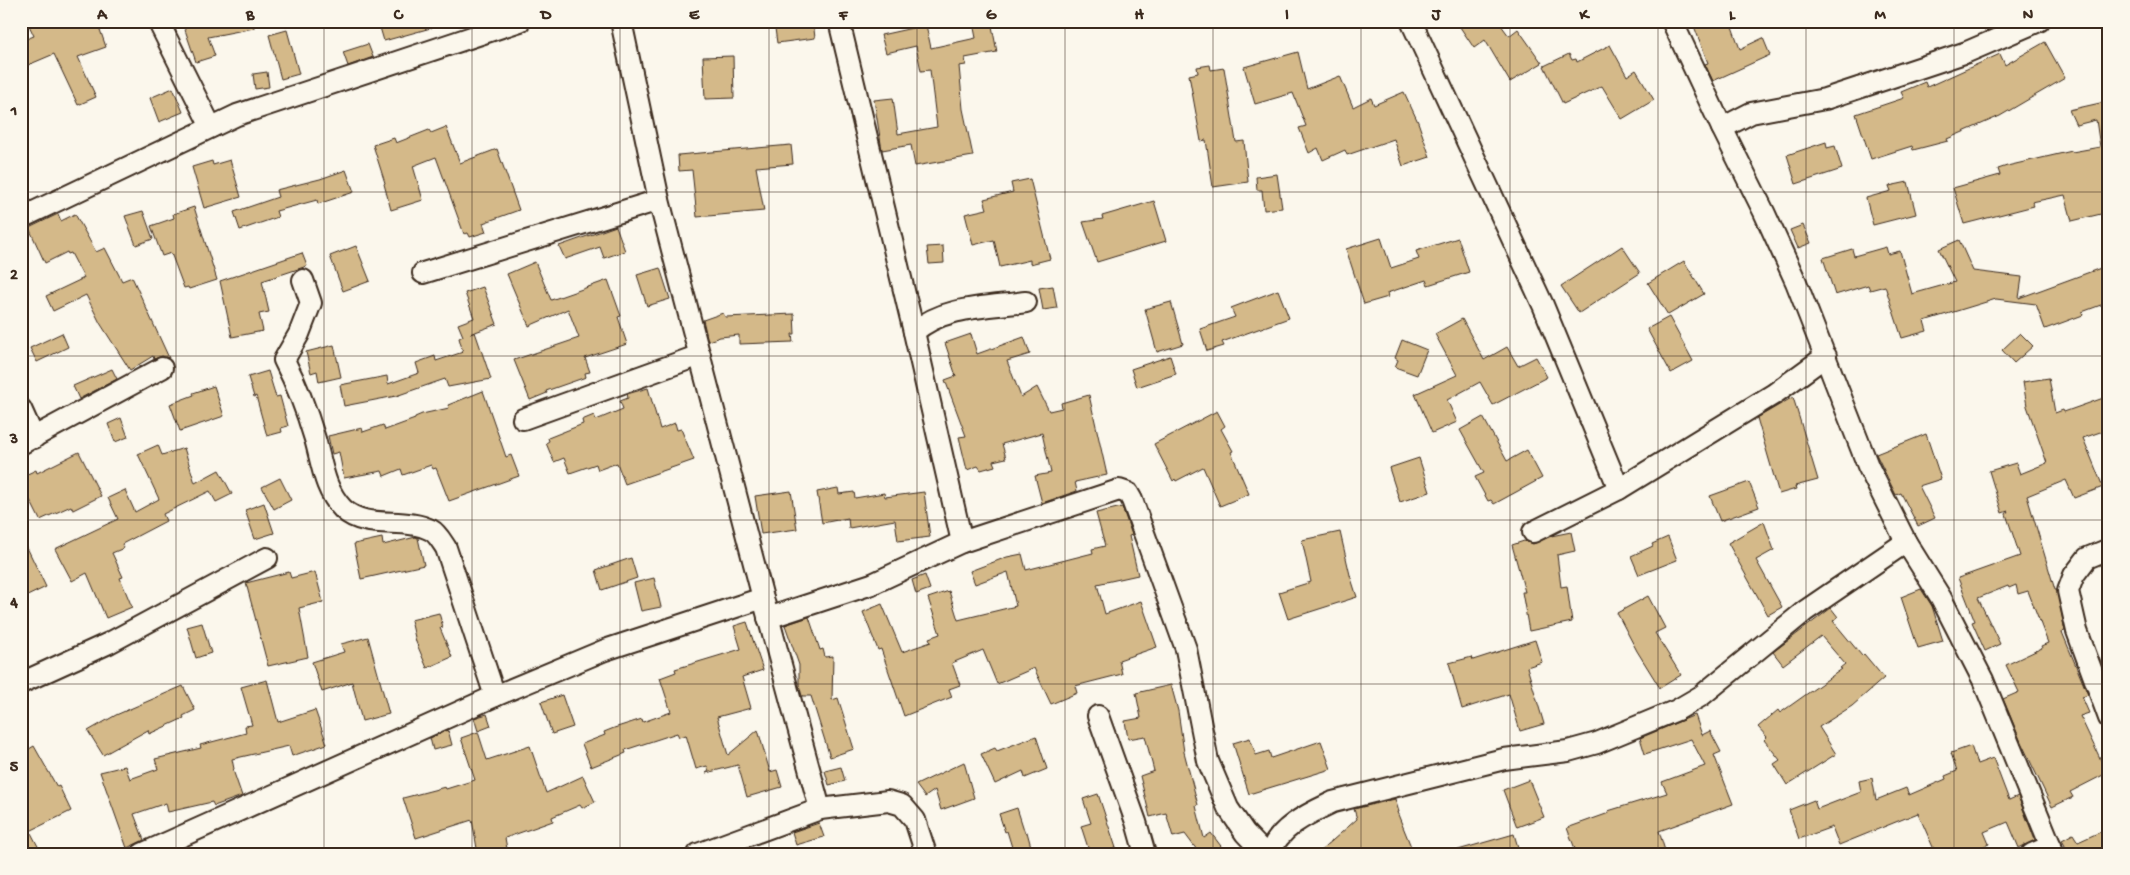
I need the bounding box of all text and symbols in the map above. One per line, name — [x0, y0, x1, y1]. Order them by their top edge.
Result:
text: A — [96, 7, 108, 26]
text: B — [245, 7, 255, 26]
text: C — [393, 7, 404, 26]
text: D — [539, 7, 552, 26]
text: E — [689, 7, 700, 26]
text: F — [838, 7, 849, 26]
text: G — [986, 7, 997, 26]
text: H — [1134, 7, 1144, 26]
text: I — [1285, 7, 1289, 26]
text: J — [1431, 7, 1442, 26]
text: K — [1579, 7, 1591, 26]
text: L — [1729, 7, 1736, 26]
text: M — [1874, 7, 1886, 26]
text: N — [2023, 7, 2034, 26]
text: 1 — [10, 103, 17, 122]
text: 2 — [10, 267, 18, 286]
text: 3 — [9, 431, 18, 450]
text: 4 — [9, 595, 18, 614]
text: 5 — [10, 759, 19, 778]

